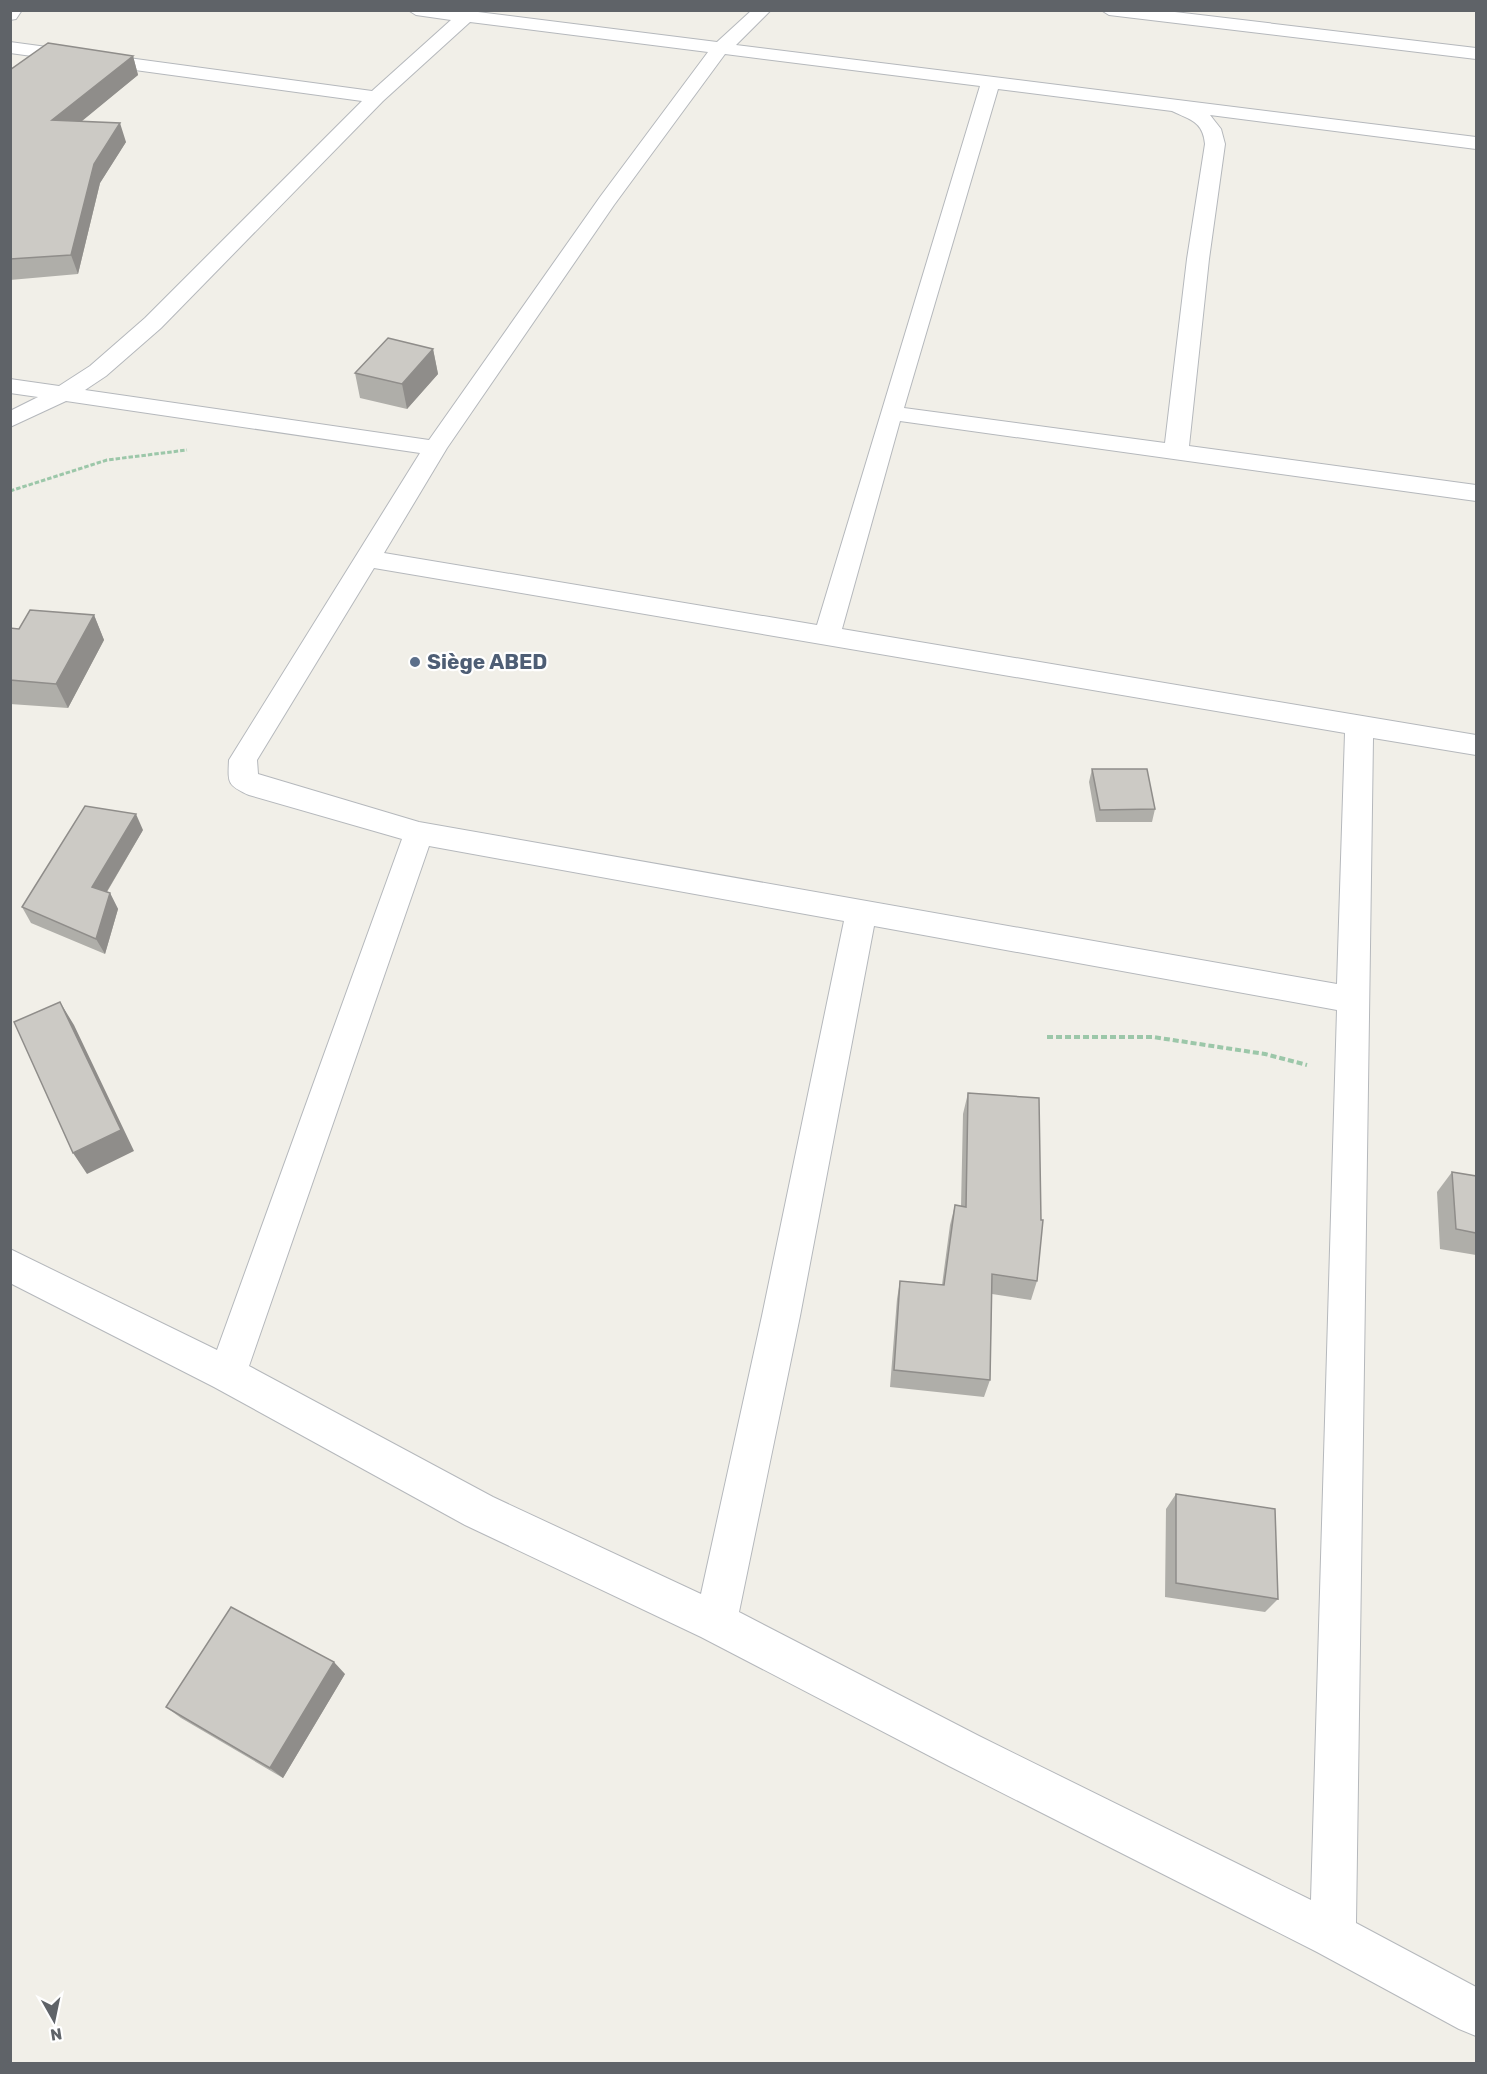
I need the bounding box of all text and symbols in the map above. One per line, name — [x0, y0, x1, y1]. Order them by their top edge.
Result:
place label: Siège ABED — [427, 649, 547, 674]
marker: Siège ABED — [408, 655, 422, 669]
north arrow — [24, 1990, 84, 2050]
text: N — [49, 2024, 63, 2045]

